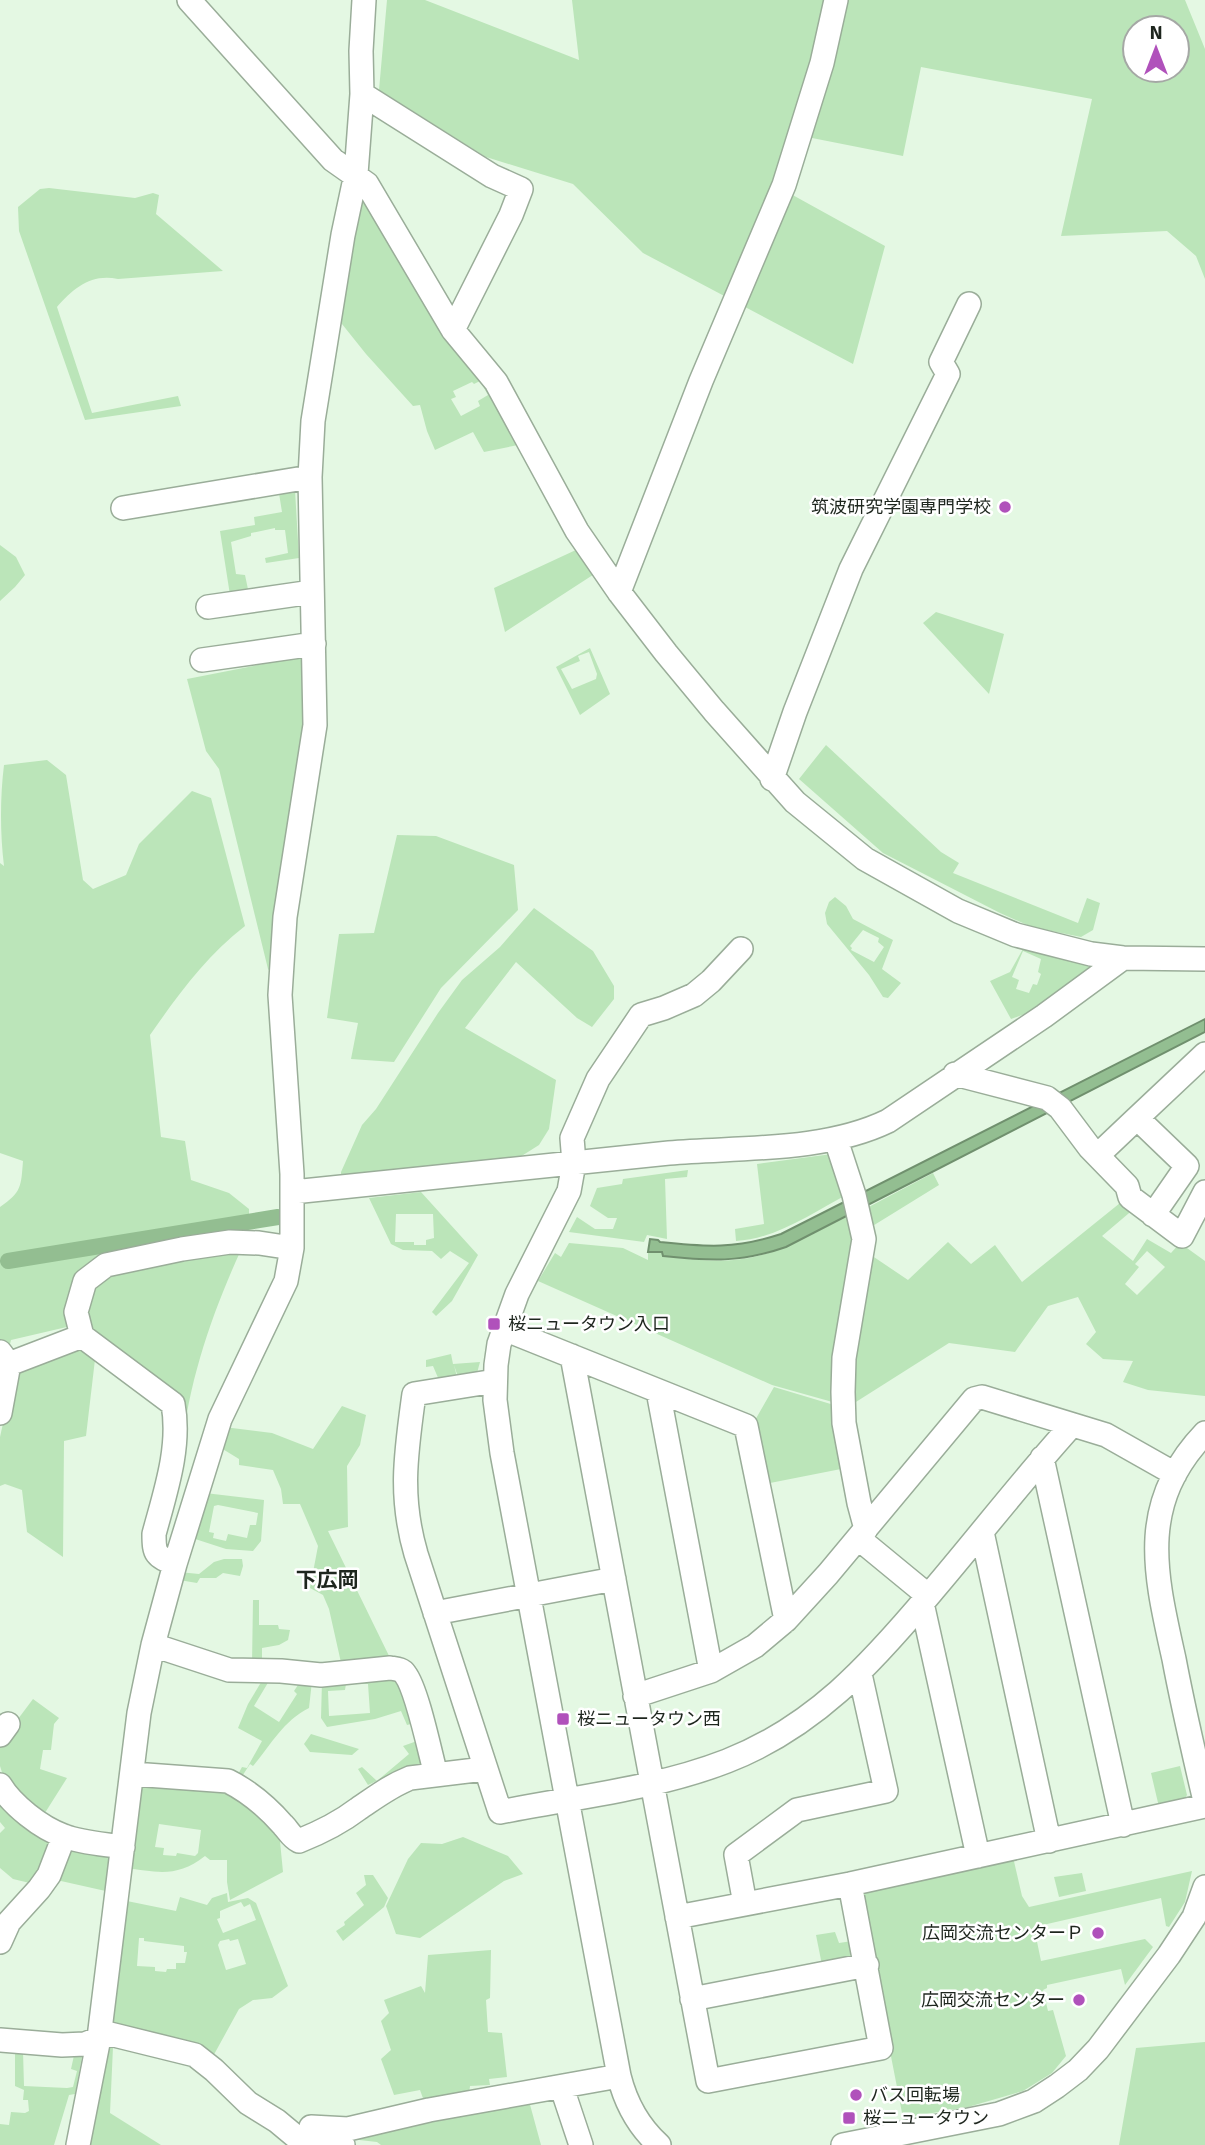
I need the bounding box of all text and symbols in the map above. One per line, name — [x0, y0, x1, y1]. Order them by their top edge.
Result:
north arrow — [1121, 14, 1191, 84]
text: N — [1149, 21, 1163, 45]
place label: 筑波研究学園専門学校 — [811, 496, 991, 518]
marker: 筑波研究学園専門学校 — [997, 499, 1013, 515]
place label: 桜ニュータウン入口 — [508, 1313, 670, 1335]
marker: 桜ニュータウン入口 — [486, 1316, 502, 1332]
district label: 下広岡 — [296, 1567, 359, 1593]
place label: 桜ニュータウン西 — [577, 1708, 721, 1730]
marker: 桜ニュータウン西 — [555, 1711, 571, 1727]
place label: 広岡交流センターＰ — [922, 1922, 1084, 1944]
marker: 広岡交流センターＰ — [1090, 1925, 1106, 1941]
place label: 広岡交流センター — [921, 1989, 1065, 2011]
marker: 広岡交流センター — [1071, 1992, 1087, 2008]
place label: バス回転場 — [870, 2084, 960, 2106]
marker: バス回転場 — [848, 2087, 864, 2103]
place label: 桜ニュータウン — [863, 2107, 989, 2129]
marker: 桜ニュータウン — [841, 2110, 857, 2126]

